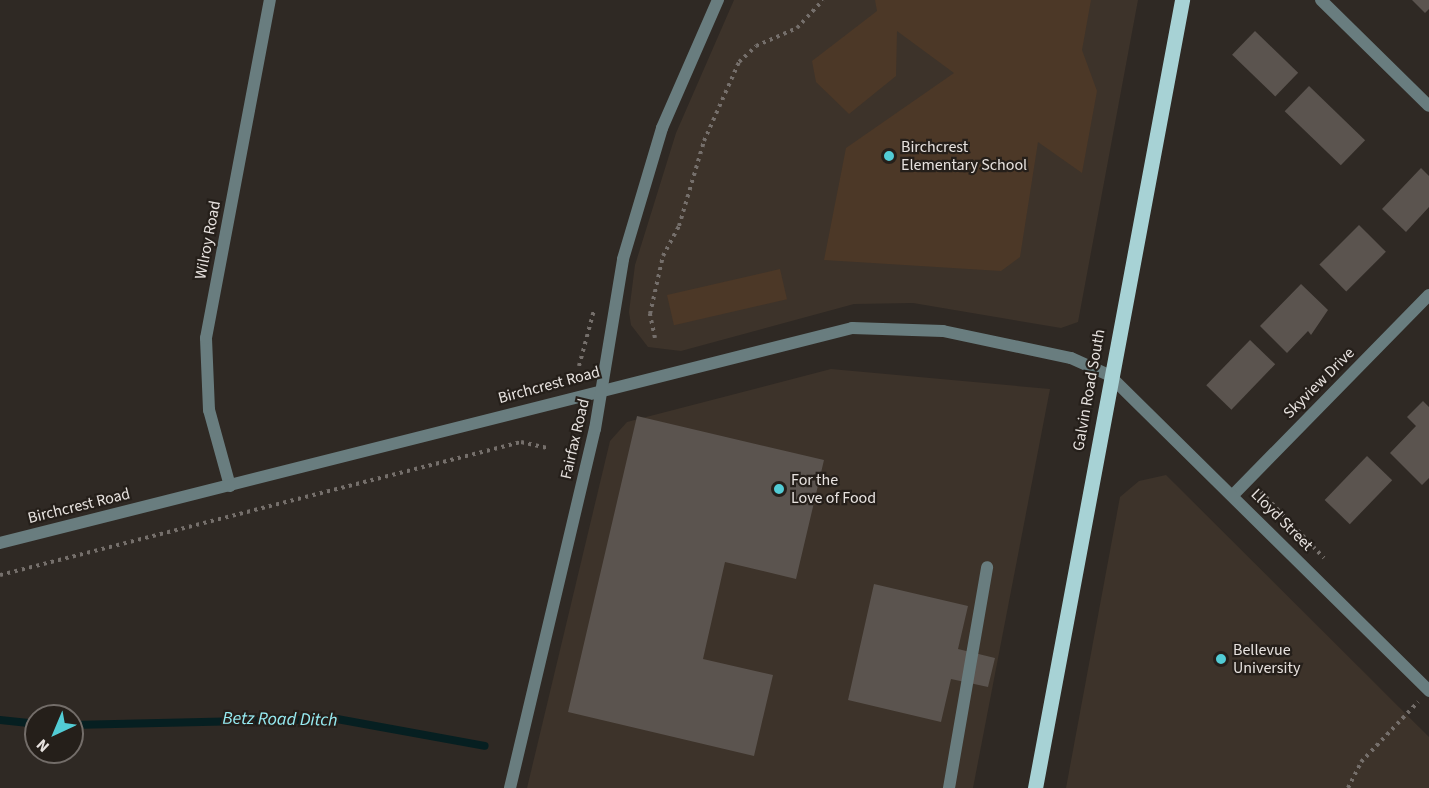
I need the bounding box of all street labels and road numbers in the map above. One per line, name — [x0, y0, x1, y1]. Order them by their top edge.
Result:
street label: Wilroy Road — [191, 199, 225, 281]
street label: Galvin Road South — [1069, 328, 1109, 452]
street label: Skyview Drive — [1279, 343, 1359, 423]
street label: Birchcrest Road — [496, 362, 602, 408]
street label: Fairfax Road — [556, 397, 594, 481]
street label: Birchcrest Road — [26, 484, 132, 528]
street label: Lloyd Street — [1247, 485, 1317, 555]

